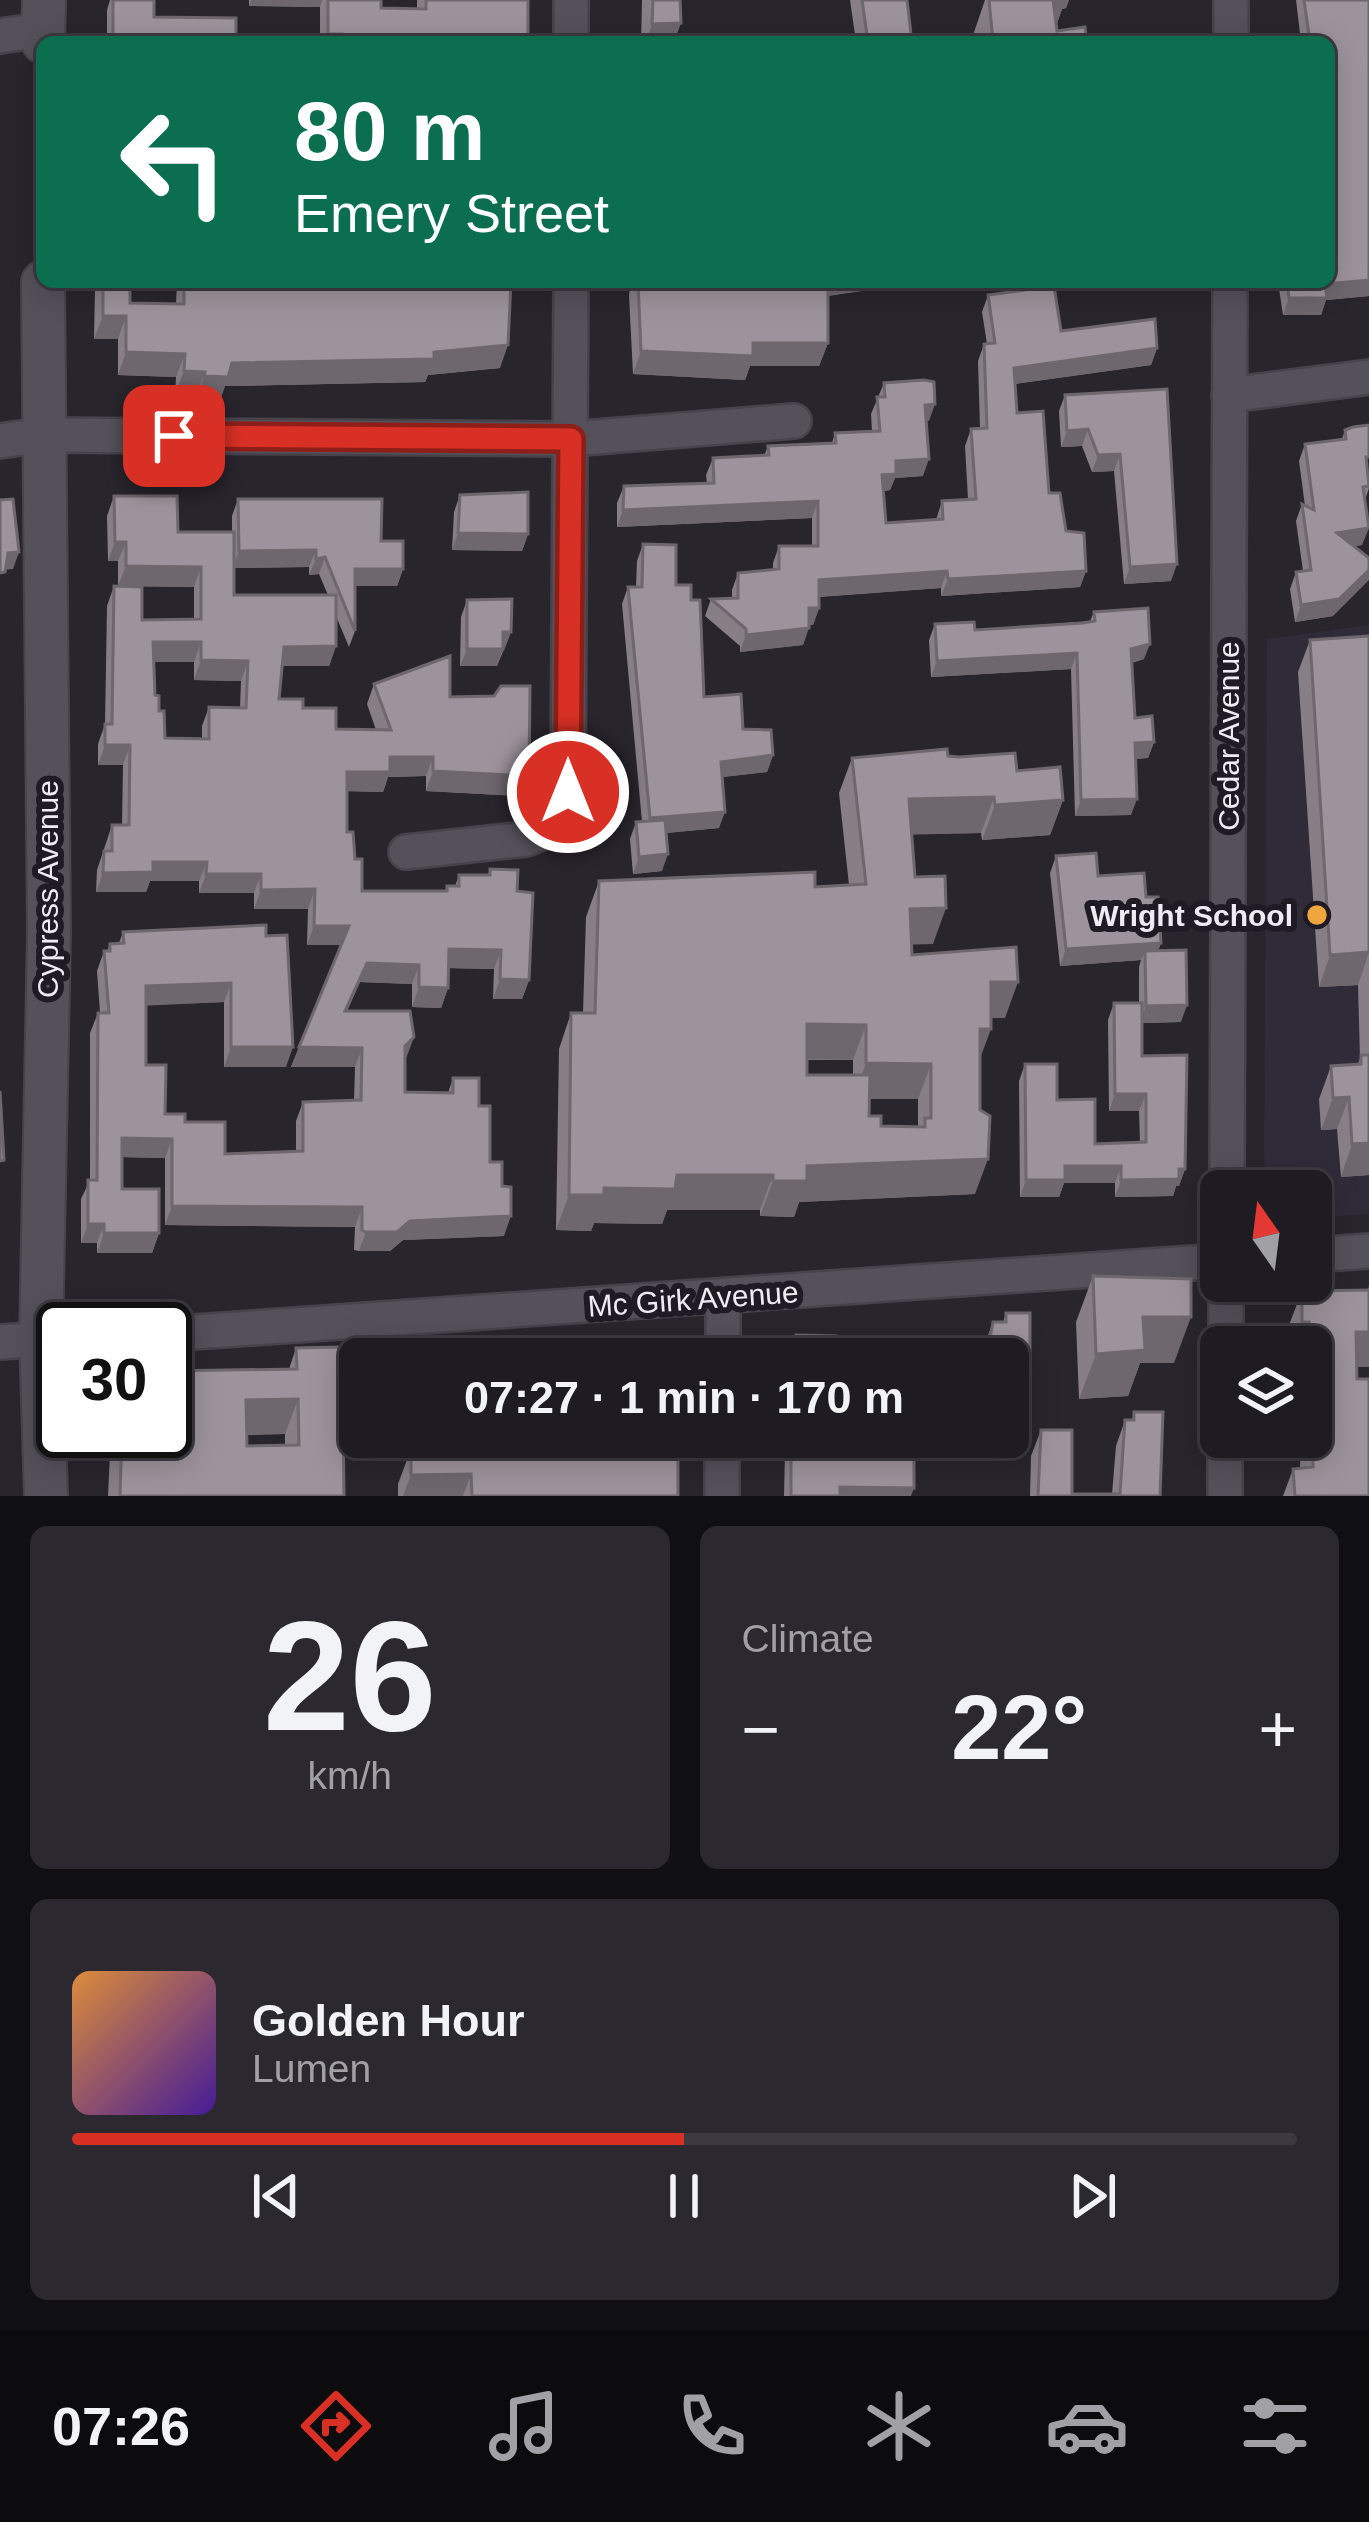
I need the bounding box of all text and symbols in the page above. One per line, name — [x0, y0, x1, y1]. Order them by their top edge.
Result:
icon: left — [96, 84, 252, 240]
text: 80 m — [294, 84, 485, 178]
text: Emery Street — [294, 183, 609, 243]
pin — [123, 385, 225, 487]
icon: arrive — [141, 403, 207, 469]
street label: Cedar Avenue — [1212, 641, 1245, 831]
position arrow — [505, 729, 631, 855]
street label: Cypress Avenue — [31, 780, 64, 998]
place label: Wright School — [1090, 899, 1293, 932]
marker: Wright School — [1304, 902, 1330, 928]
north arrow — [1200, 1170, 1332, 1302]
map controls — [1200, 1170, 1332, 1458]
street label: Mc Girk Avenue — [587, 1275, 799, 1323]
speed limit sign: 30 — [36, 1302, 192, 1458]
button: layers — [1200, 1326, 1332, 1458]
text: 07:27 · 1 min · 170 m — [464, 1372, 904, 1423]
text: 26 — [263, 1589, 437, 1763]
text: Climate — [742, 1617, 874, 1660]
text: 22° — [951, 1678, 1087, 1778]
text: − — [742, 1692, 780, 1766]
text: + — [1258, 1692, 1297, 1766]
text: km/h — [307, 1754, 392, 1797]
text: Golden Hour — [252, 1995, 524, 2046]
text: Lumen — [252, 2047, 371, 2090]
icon: previous — [243, 2163, 309, 2229]
icon: pause — [651, 2163, 717, 2229]
icon: next — [1060, 2163, 1126, 2229]
icon: directions — [294, 2384, 378, 2468]
icon: music — [482, 2384, 566, 2468]
icon: phone — [670, 2384, 754, 2468]
icon: climate — [857, 2384, 941, 2468]
icon: car — [1045, 2384, 1129, 2468]
icon: filters — [1233, 2384, 1317, 2468]
text: 07:26 — [52, 2396, 190, 2456]

